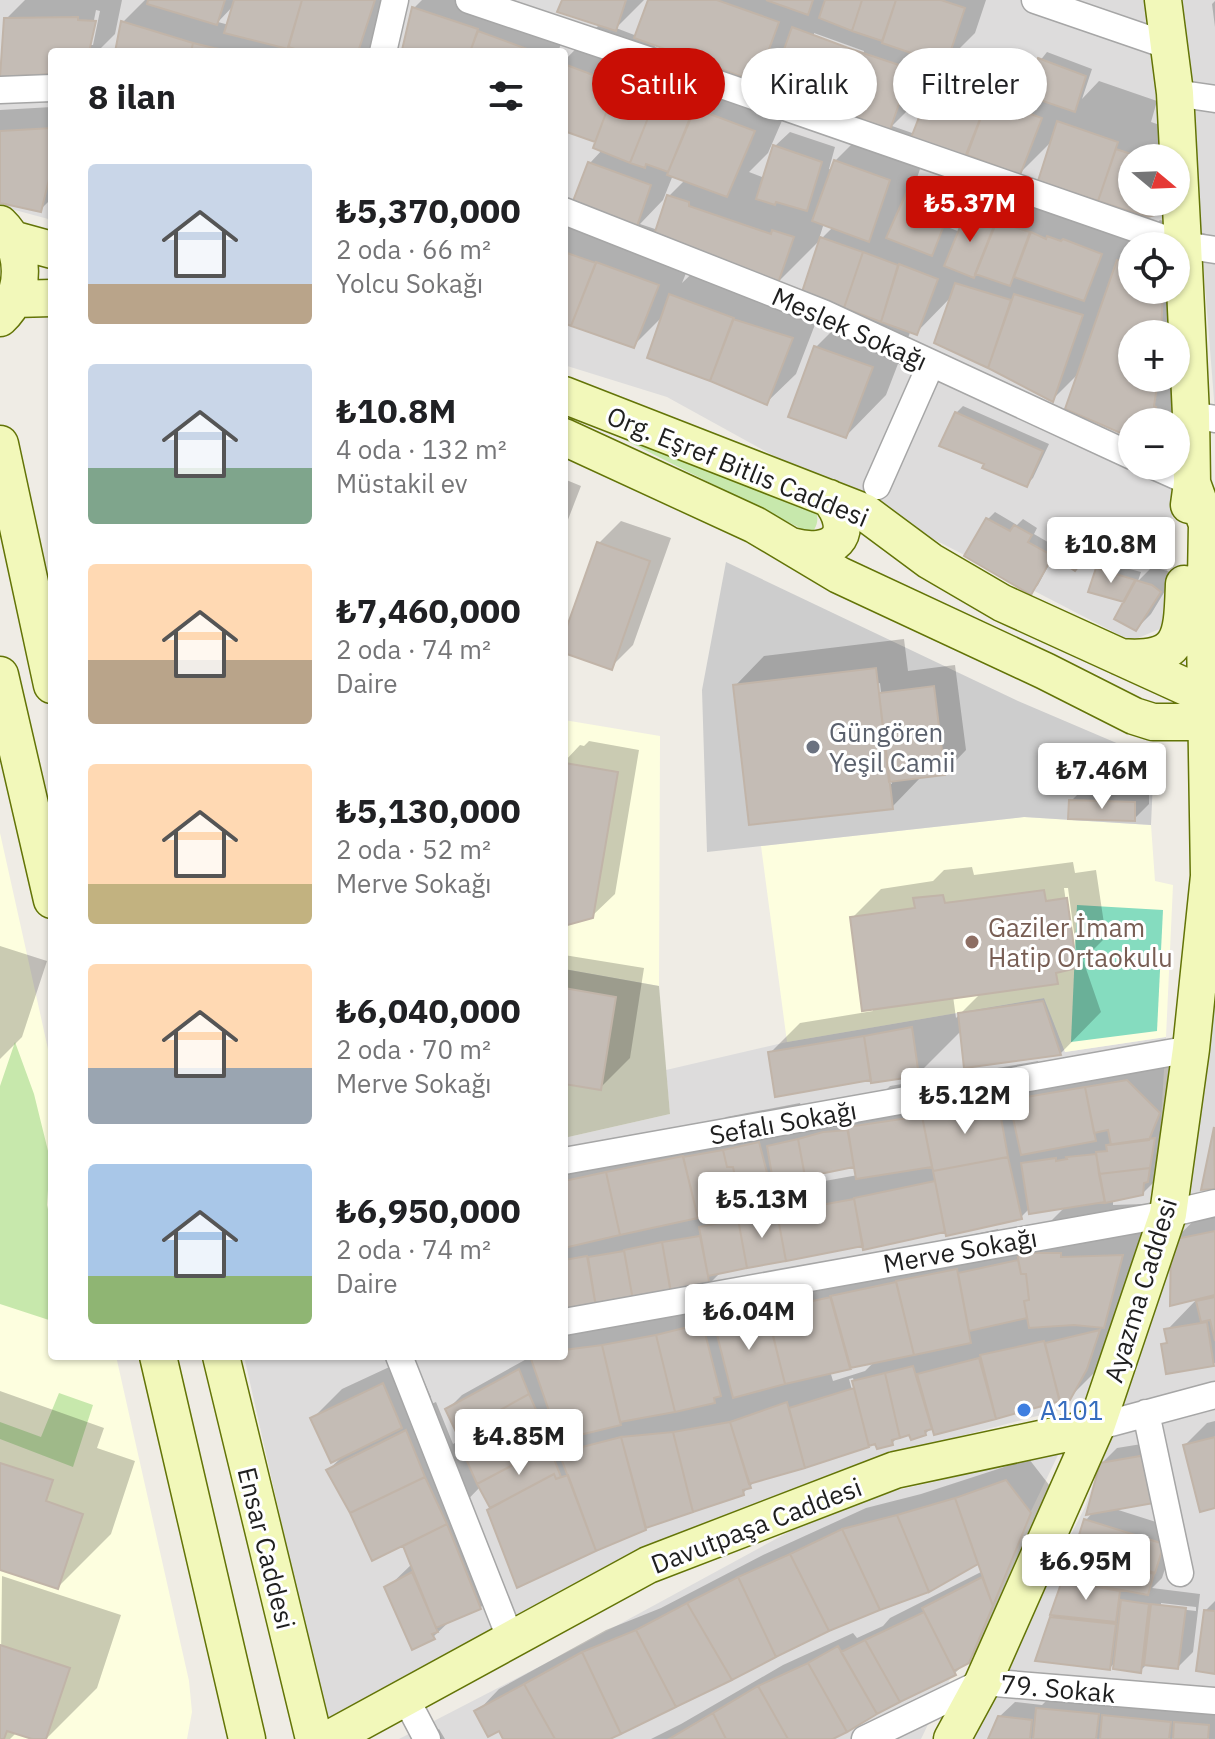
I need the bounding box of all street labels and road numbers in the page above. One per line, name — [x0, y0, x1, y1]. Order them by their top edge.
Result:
street label: Meslek Sokağı — [767, 279, 933, 377]
street label: Org. Eşref Bitlis Caddesi — [602, 398, 874, 534]
street label: Sefalı Sokağı — [707, 1092, 859, 1152]
street label: Ayazma Caddesi — [1096, 1194, 1184, 1386]
street label: Merve Sokağı — [880, 1220, 1040, 1280]
street label: Ensar Caddesi — [230, 1463, 304, 1633]
street label: Davutpaşa Caddesi — [646, 1469, 866, 1581]
street label: 79. Sokak — [999, 1666, 1117, 1710]

